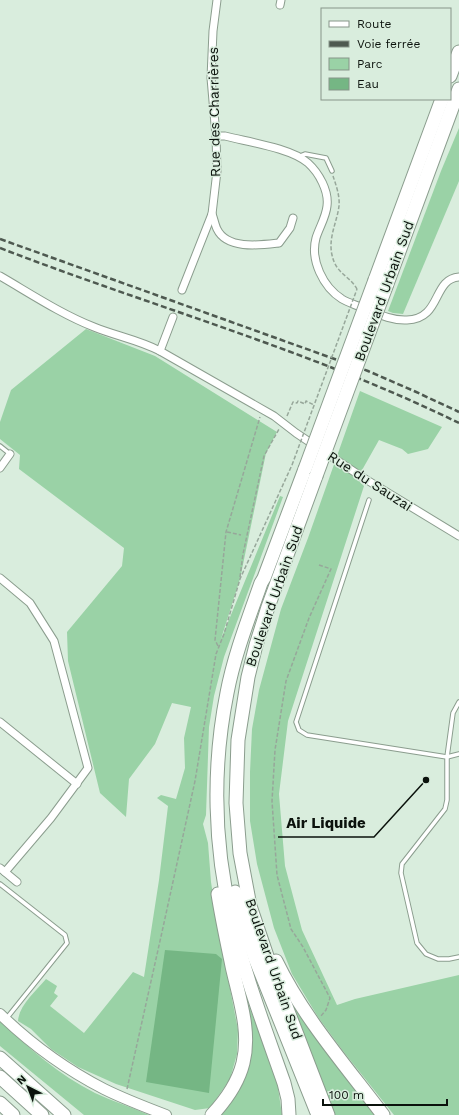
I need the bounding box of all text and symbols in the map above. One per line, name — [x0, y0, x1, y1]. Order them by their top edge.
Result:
legend — [321, 8, 451, 100]
text: Route — [357, 17, 391, 31]
text: Voie ferrée — [357, 37, 420, 51]
street label: Rue des Charrières — [205, 47, 223, 177]
text: Parc — [357, 57, 383, 71]
text: Eau — [357, 77, 379, 91]
street label: Boulevard Urbain Sud — [351, 219, 417, 363]
street label: Rue du Sauzai — [325, 448, 415, 514]
street label: Boulevard Urbain Sud — [242, 523, 306, 669]
callout: Air Liquide — [278, 810, 374, 837]
text: Air Liquide — [286, 814, 366, 832]
street label: Boulevard Urbain Sud — [242, 896, 306, 1042]
north arrow — [8, 1067, 48, 1107]
text: N — [14, 1072, 29, 1087]
scale bar — [323, 1081, 447, 1107]
text: 100 m — [329, 1088, 364, 1102]

